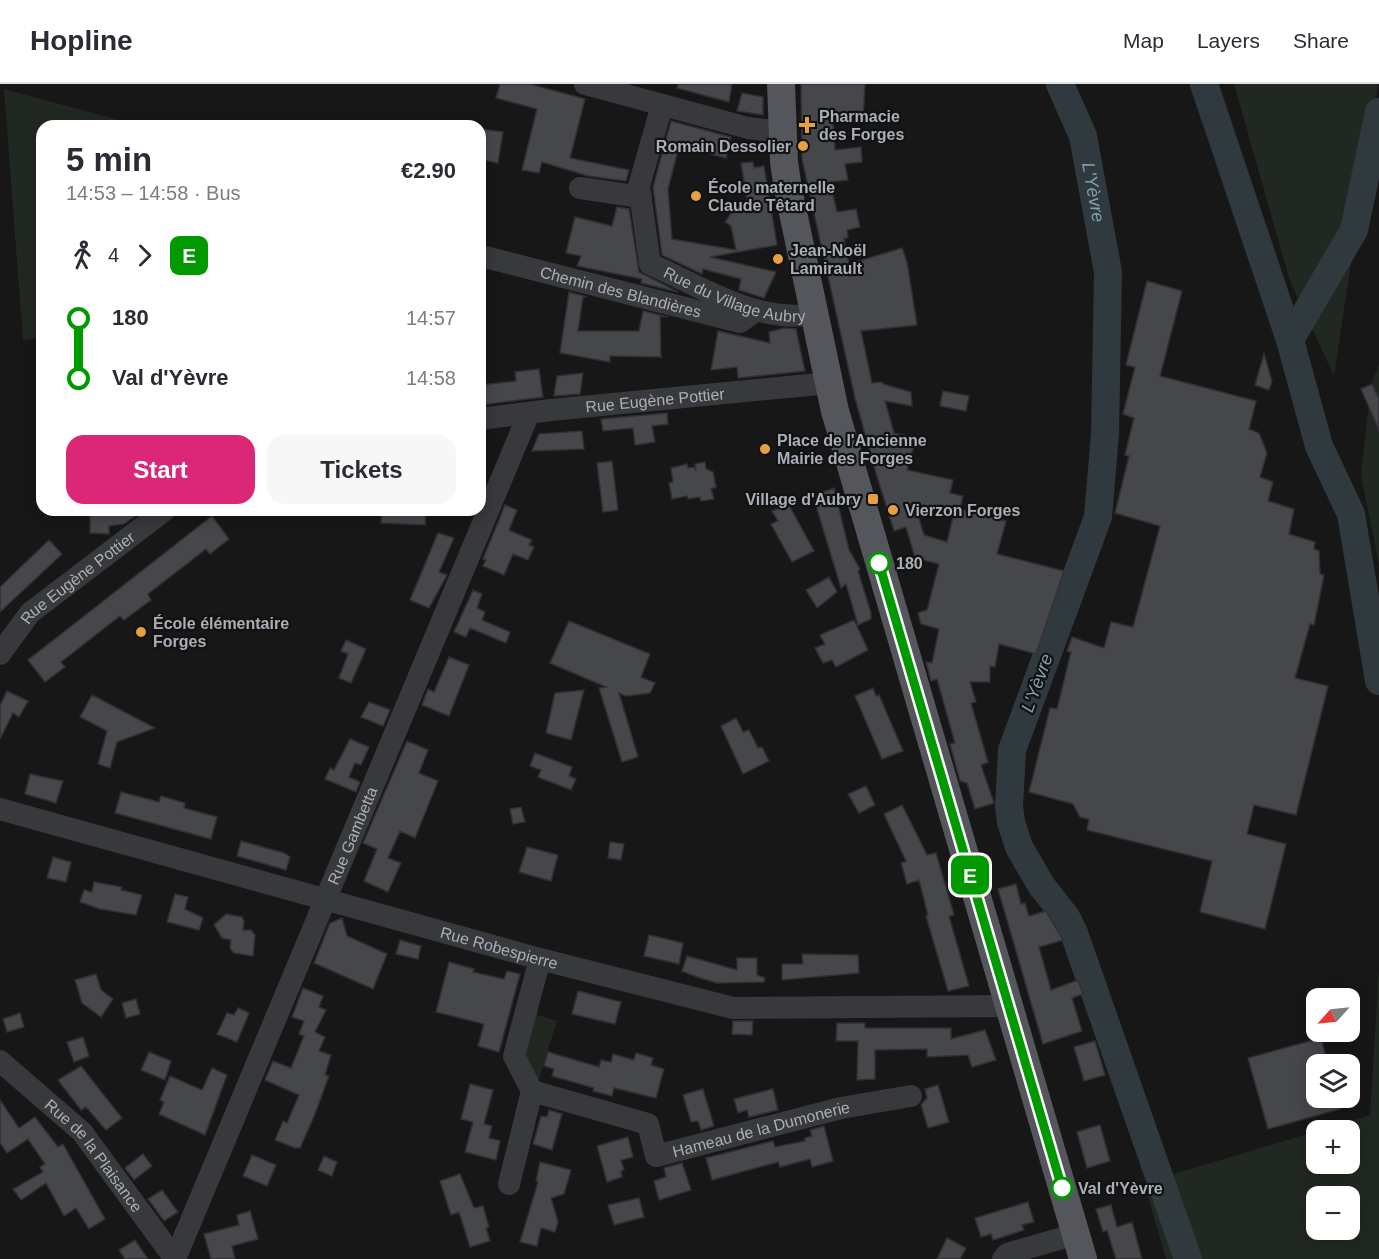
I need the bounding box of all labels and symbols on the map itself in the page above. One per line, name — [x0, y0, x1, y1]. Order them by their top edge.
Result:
place label: Pharmacie des Forges — [819, 108, 904, 143]
marker: Pharmacie des Forges — [800, 118, 814, 132]
place label: Romain Dessolier — [656, 138, 791, 155]
marker: Romain Dessolier — [796, 139, 810, 153]
water label: L'Yèvre — [1078, 161, 1109, 224]
place label: École maternelle Claude Têtard — [708, 178, 835, 214]
marker: École maternelle Claude Têtard — [689, 189, 703, 203]
place label: Jean-Noël Lamirault — [790, 242, 866, 277]
marker: Jean-Noël Lamirault — [771, 252, 785, 266]
street label: Chemin des Blandières — [538, 263, 703, 321]
street label: Rue du Village Aubry — [661, 264, 806, 325]
street label: Rue Eugène Pottier — [585, 385, 726, 416]
place label: Place de l'Ancienne Mairie des Forges — [777, 432, 927, 467]
marker: Place de l'Ancienne Mairie des Forges — [758, 442, 772, 456]
place label: Village d'Aubry — [745, 491, 861, 508]
marker: Village d'Aubry — [866, 492, 880, 506]
place label: Vierzon Forges — [905, 502, 1020, 519]
marker: Vierzon Forges — [886, 503, 900, 517]
street label: Rue Eugène Pottier — [17, 528, 139, 627]
marker: 180 — [868, 552, 890, 574]
place label: 180 — [896, 555, 923, 572]
place label: École élémentaire Forges — [153, 614, 289, 650]
marker: École élémentaire Forges — [134, 625, 148, 639]
water label: L'Yèvre — [1017, 651, 1057, 715]
street label: Rue Gambetta — [325, 784, 381, 887]
line badge: E — [950, 856, 990, 894]
street label: Rue Robespierre — [438, 924, 560, 972]
north arrow — [1306, 988, 1360, 1042]
street label: Rue de la Plaisance — [42, 1096, 146, 1215]
street label: Hameau de la Dumonerie — [671, 1099, 851, 1160]
marker: Val d'Yèvre — [1051, 1177, 1073, 1199]
place label: Val d'Yèvre — [1078, 1180, 1163, 1197]

